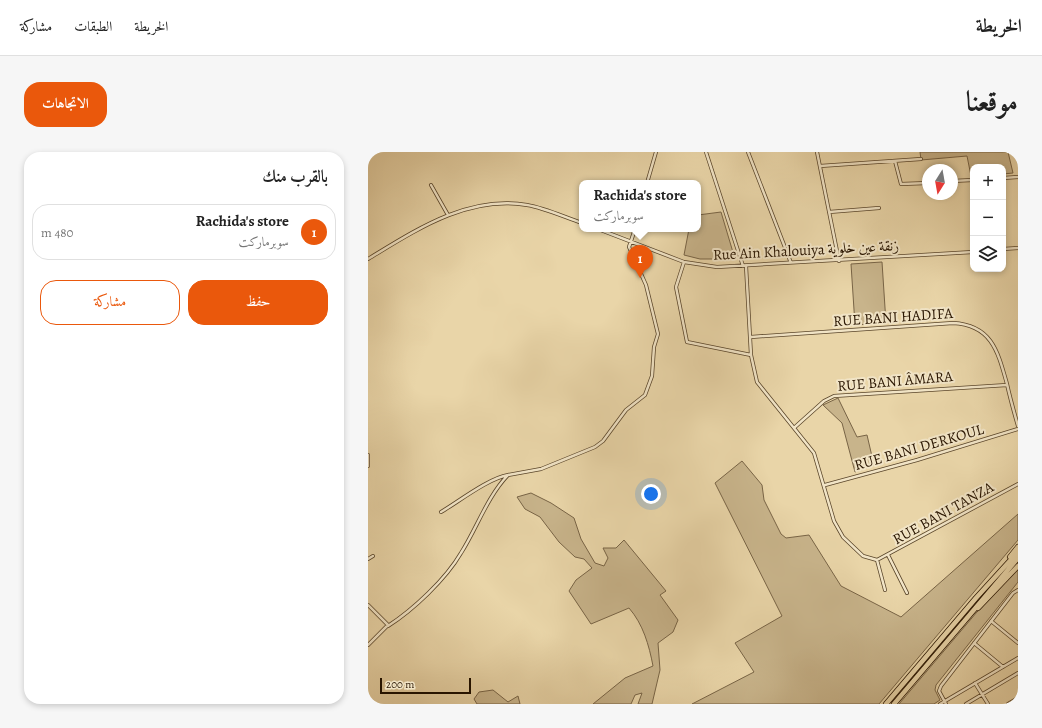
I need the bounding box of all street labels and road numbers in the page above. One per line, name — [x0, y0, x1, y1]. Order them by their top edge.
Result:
street label: Rue Ain Khalouiya زنقة عين خلوية — [713, 235, 899, 265]
street label: RUE BANI HADIFA — [833, 303, 954, 331]
street label: RUE BANI ÂMARA — [836, 366, 954, 396]
street label: RUE BANI DERKOUL — [852, 419, 986, 475]
street label: RUE BANI TANZA — [889, 477, 997, 549]

